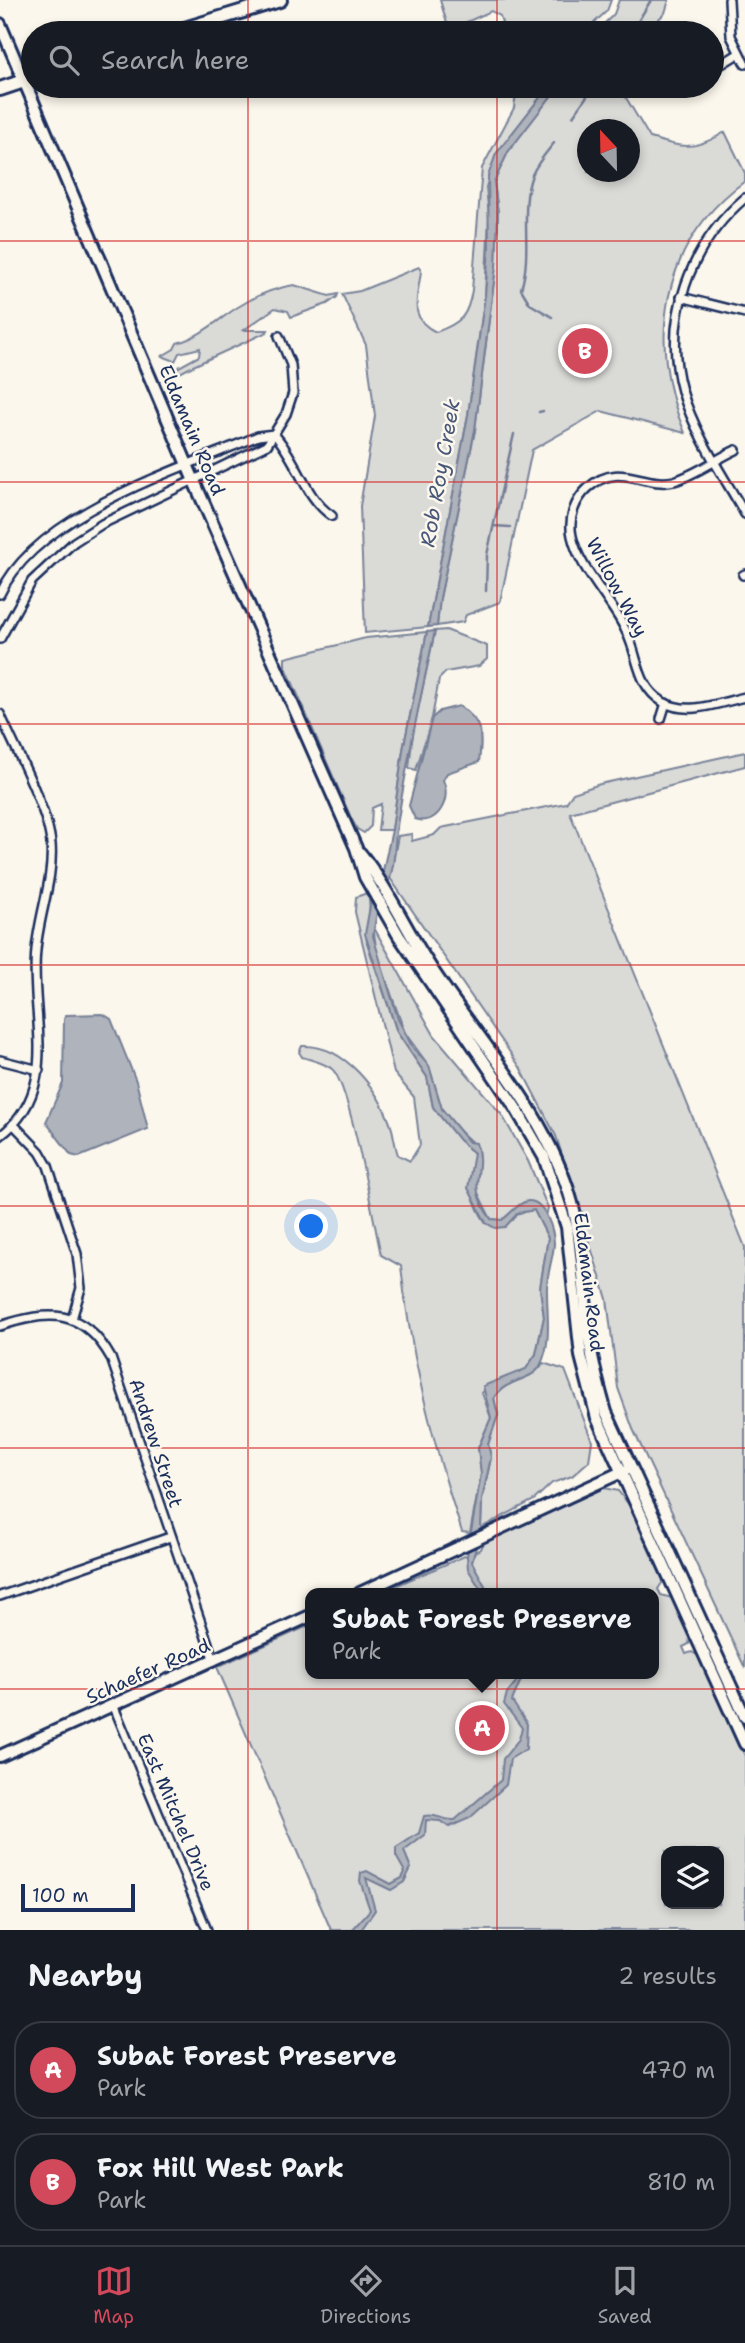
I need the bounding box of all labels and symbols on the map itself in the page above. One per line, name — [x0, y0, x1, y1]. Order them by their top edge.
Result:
north arrow — [577, 119, 640, 182]
pin: B — [562, 325, 608, 377]
street label: Eldamain Road — [153, 361, 231, 499]
water label: Rob Roy Creek — [413, 397, 467, 549]
street label: Willow Way — [580, 533, 654, 641]
your location — [294, 1209, 328, 1243]
street label: Eldamain Road — [568, 1211, 610, 1353]
street label: Andrew Street — [123, 1375, 189, 1511]
street label: Schaefer Road — [82, 1632, 214, 1710]
pin: A — [459, 1702, 505, 1754]
street label: East Mitchel Drive — [132, 1730, 220, 1894]
scale bar — [21, 1881, 135, 1913]

